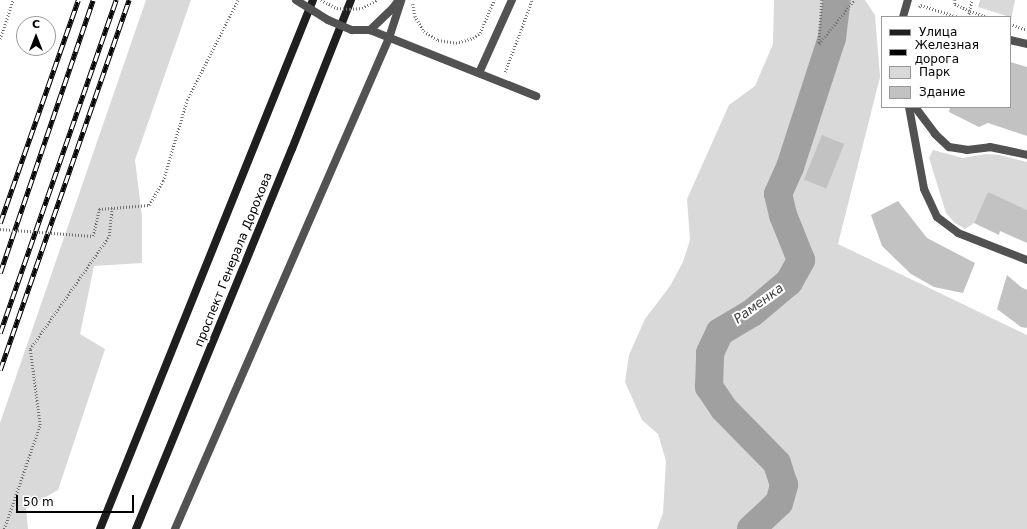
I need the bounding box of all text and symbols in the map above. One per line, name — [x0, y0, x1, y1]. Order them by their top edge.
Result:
north arrow — [16, 16, 56, 56]
legend — [881, 16, 1011, 108]
text: С — [32, 18, 40, 31]
text: Улица — [919, 25, 957, 39]
text: Железная дорога — [915, 38, 979, 66]
text: Парк — [919, 65, 950, 79]
text: Здание — [919, 85, 965, 99]
street label: проспект Генерала Дорохова — [192, 171, 276, 349]
water label: Раменка — [731, 281, 787, 327]
scale bar — [18, 487, 136, 513]
text: 50 m — [23, 495, 54, 509]

